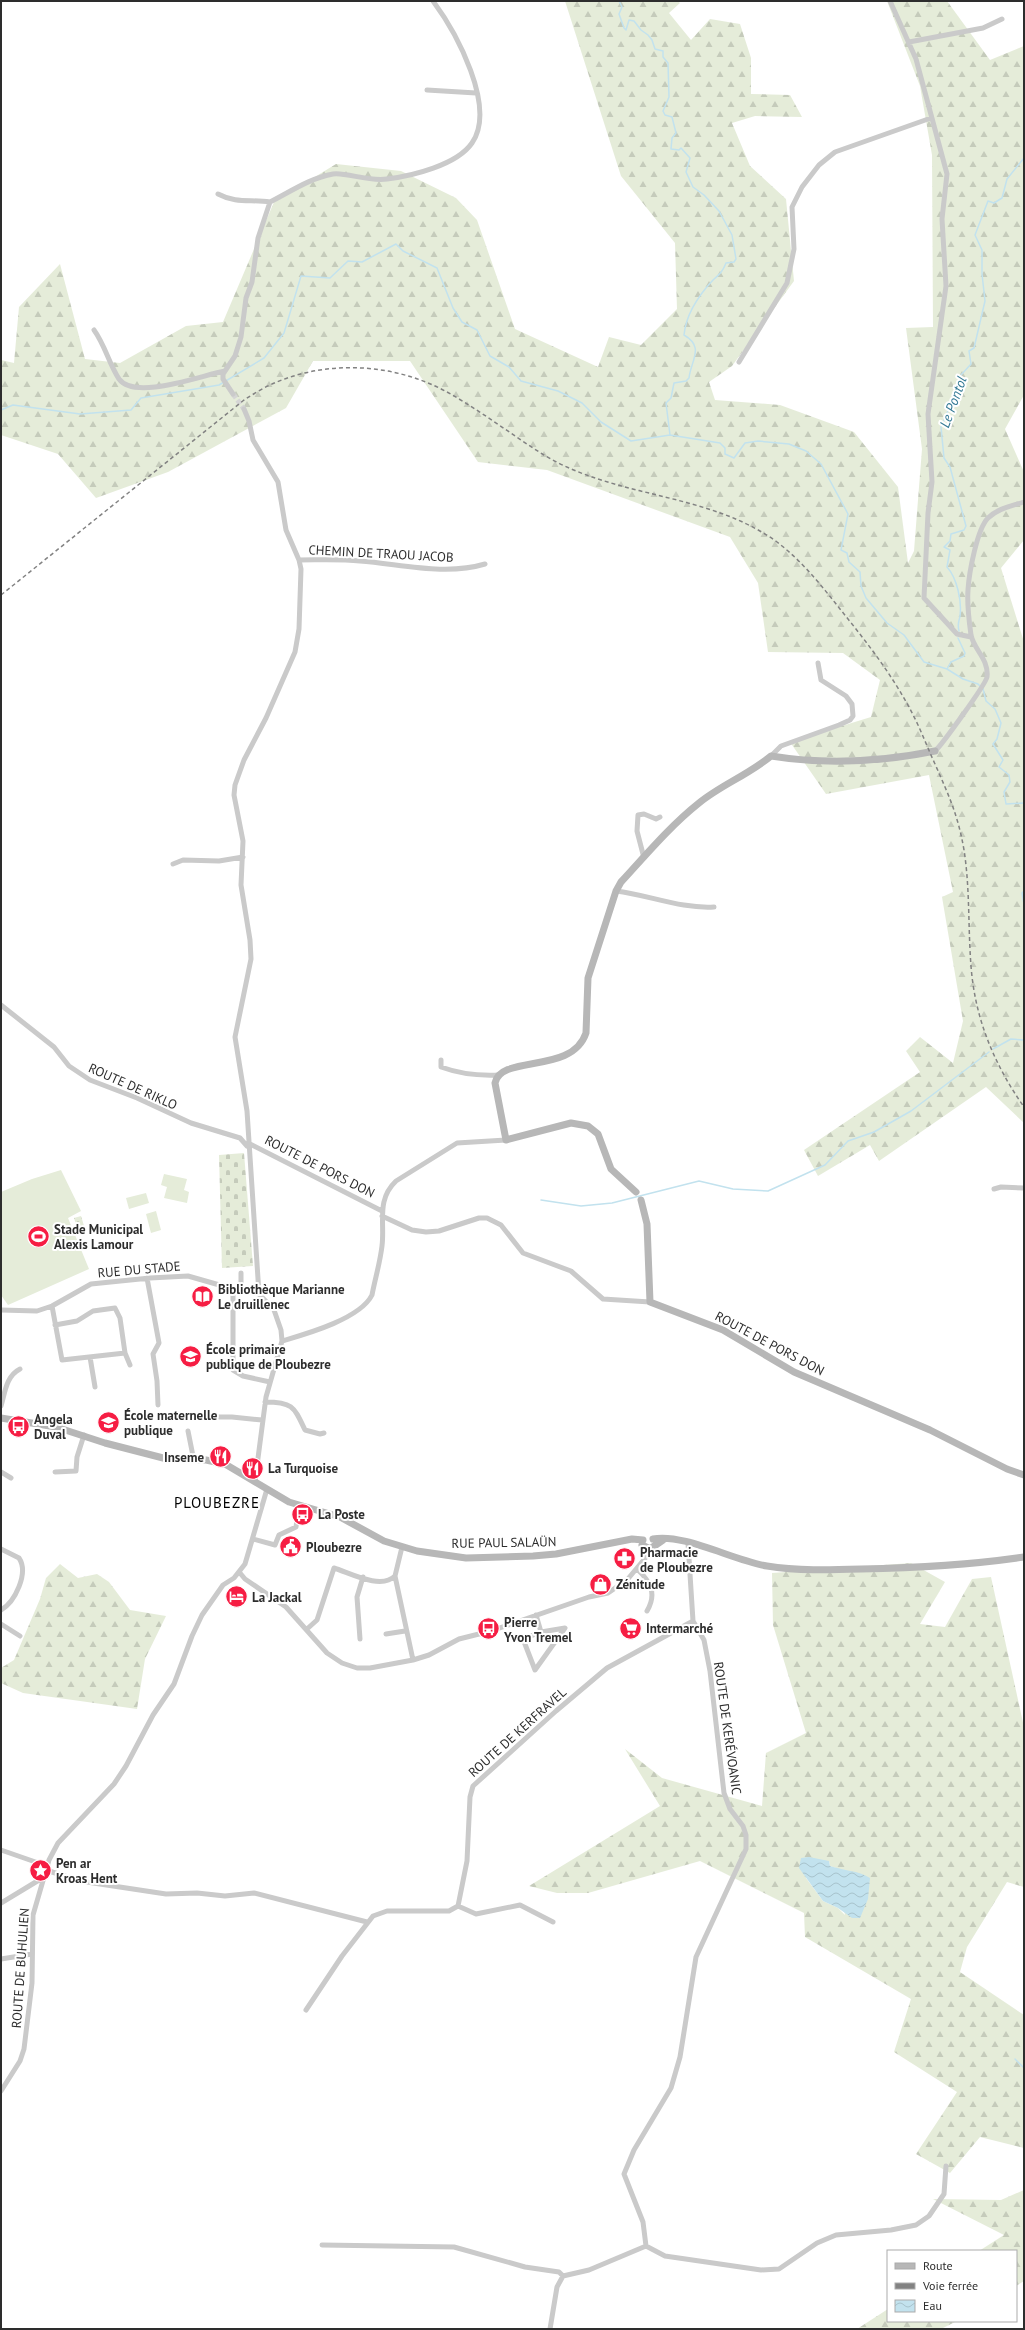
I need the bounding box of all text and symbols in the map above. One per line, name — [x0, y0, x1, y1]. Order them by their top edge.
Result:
water label: Le Pontol — [935, 374, 971, 430]
street label: CHEMIN DE TRAOU JACOB — [308, 541, 454, 566]
street label: ROUTE DE RIKLO — [86, 1059, 180, 1114]
street label: ROUTE DE PORS DON — [262, 1131, 378, 1202]
place label: Stade Municipal Alexis Lamour — [54, 1221, 143, 1253]
sports icon: Stade Municipal Alexis Lamour — [25, 1223, 51, 1249]
street label: RUE DU STADE — [97, 1257, 181, 1282]
place label: Bibliothèque Marianne Le druillenec — [218, 1281, 345, 1313]
library icon: Bibliothèque Marianne Le druillenec — [189, 1283, 215, 1309]
street label: ROUTE DE PORS DON — [712, 1307, 827, 1379]
place label: École primaire publique de Ploubezre — [206, 1341, 331, 1373]
school or university icon: École primaire publique de Ploubezre — [177, 1343, 203, 1369]
place label: École maternelle publique — [124, 1407, 218, 1439]
school or university icon: École maternelle publique — [96, 1409, 122, 1435]
place label: Angela Duval — [34, 1411, 73, 1443]
bus stop icon: Angela Duval — [6, 1413, 32, 1439]
restaurant icon: Inseme — [207, 1444, 233, 1470]
place label: Inseme — [164, 1449, 204, 1466]
restaurant icon: La Turquoise — [239, 1455, 265, 1481]
place label: La Turquoise — [268, 1460, 338, 1477]
district label: PLOUBEZRE — [174, 1493, 260, 1512]
bus stop icon: La Poste — [289, 1501, 315, 1527]
place label: La Poste — [318, 1506, 365, 1523]
street label: RUE PAUL SALAÜN — [451, 1533, 557, 1552]
public building icon: Ploubezre — [277, 1534, 303, 1560]
place label: Ploubezre — [306, 1539, 362, 1556]
place label: Pharmacie de Ploubezre — [640, 1544, 713, 1576]
pharmacy icon: Pharmacie de Ploubezre — [611, 1546, 637, 1572]
shop icon: Zénitude — [588, 1571, 614, 1597]
place label: Zénitude — [616, 1576, 665, 1593]
hotel icon: La Jackal — [223, 1584, 249, 1610]
place label: La Jackal — [252, 1589, 302, 1606]
place label: Pierre Yvon Tremel — [503, 1614, 572, 1646]
supermarket icon: Intermarché — [617, 1615, 643, 1641]
bus stop icon: Pierre Yvon Tremel — [475, 1616, 501, 1642]
place label: Intermarché — [646, 1620, 714, 1637]
street label: ROUTE DE KERÉVOANIC — [710, 1661, 745, 1796]
street label: ROUTE DE KERFRAVEL — [465, 1684, 570, 1781]
place label: Pen ar Kroas Hent — [56, 1855, 118, 1887]
place icon: Pen ar Kroas Hent — [28, 1857, 54, 1883]
street label: ROUTE DE BUHULIEN — [8, 1907, 33, 2029]
legend — [887, 2250, 1017, 2322]
text: Route — [923, 2258, 953, 2273]
text: Voie ferrée — [922, 2278, 978, 2293]
text: Eau — [923, 2298, 942, 2313]

